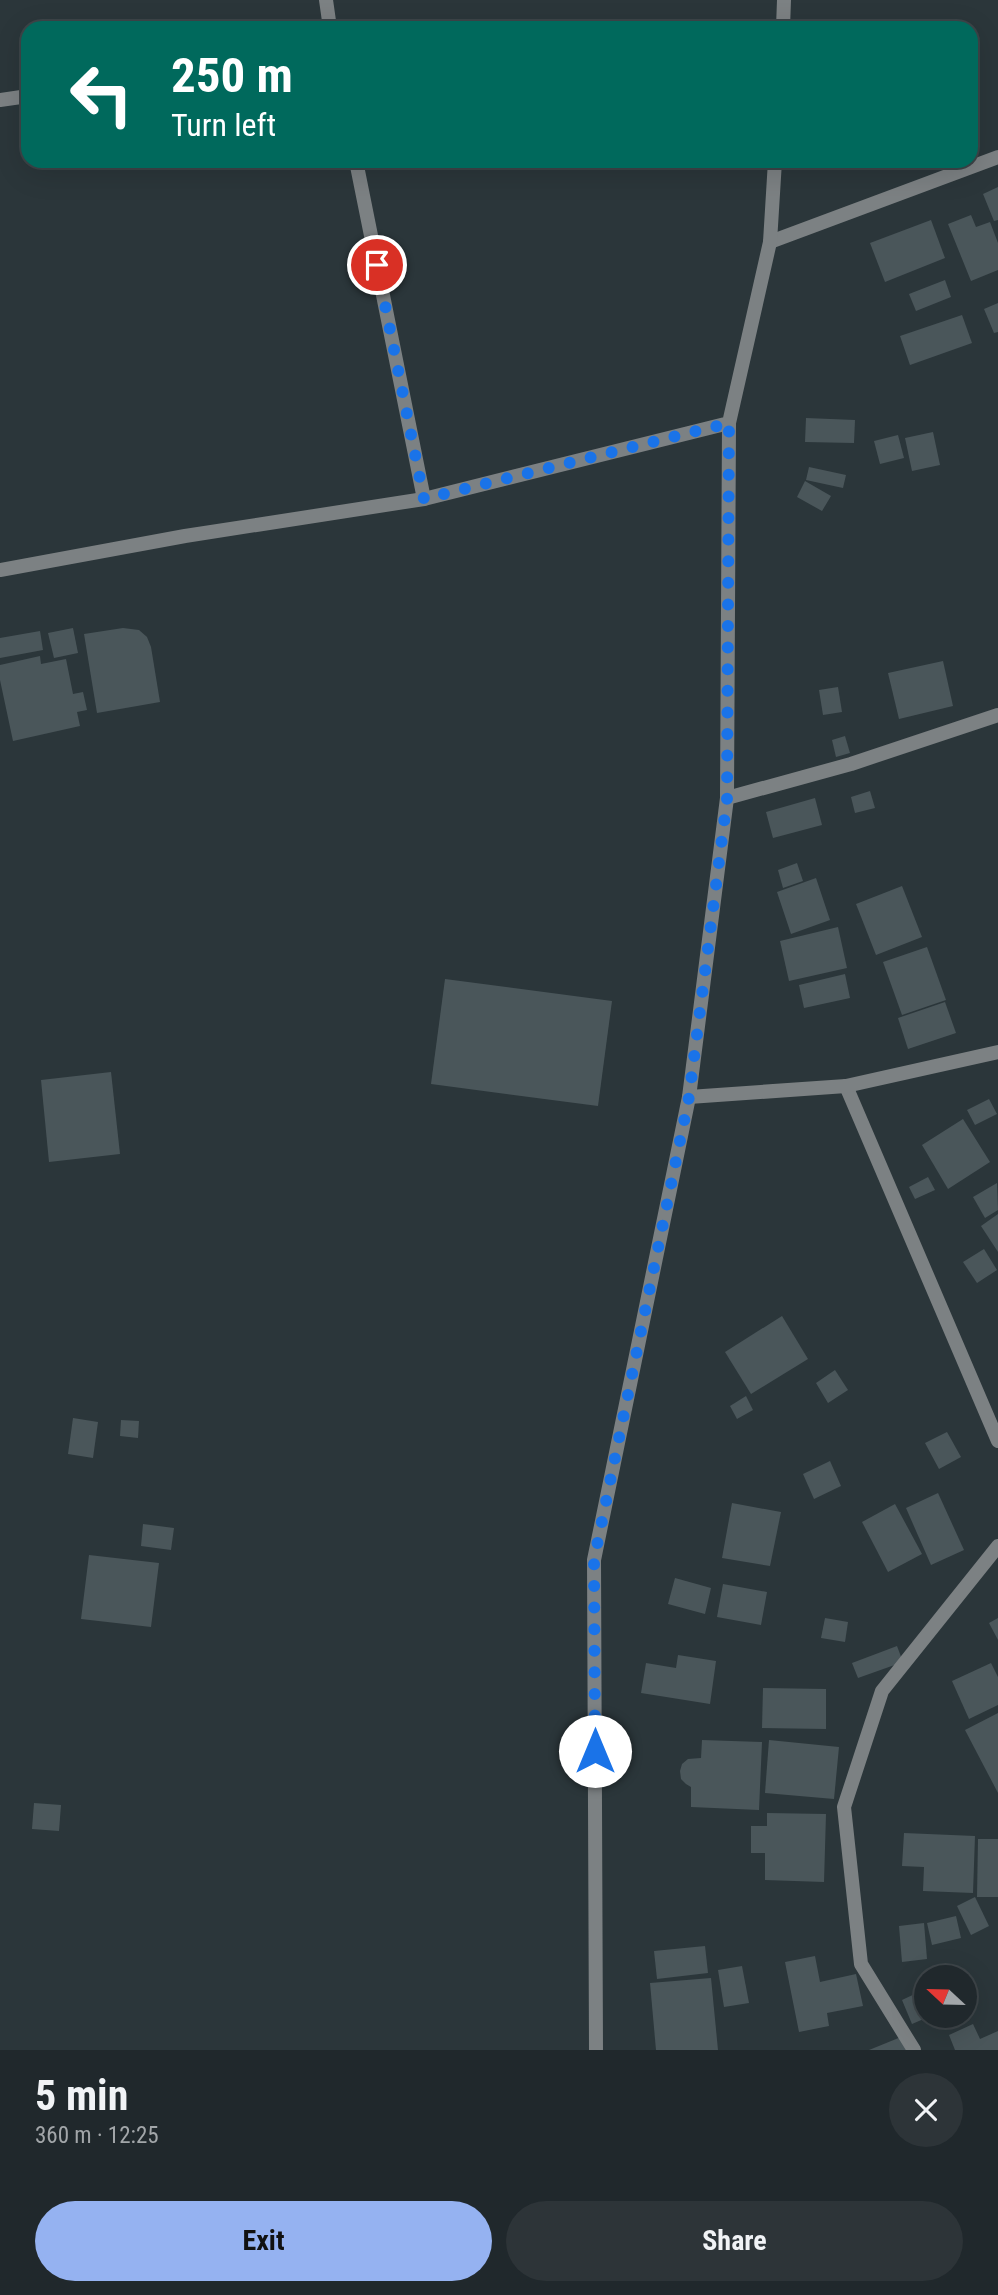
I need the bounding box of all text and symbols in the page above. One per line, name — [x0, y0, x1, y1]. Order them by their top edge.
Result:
text: 250 m — [171, 47, 293, 104]
icon: left — [56, 49, 147, 140]
text: Turn left — [171, 106, 276, 144]
pin — [347, 235, 407, 295]
icon: arrive — [358, 246, 396, 284]
position arrow — [558, 1714, 632, 1788]
north arrow — [914, 1965, 976, 2028]
map controls — [914, 1965, 977, 2028]
text: 5 min — [35, 2071, 128, 2120]
button: close — [889, 2073, 963, 2147]
text: 360 m · 12:25 — [35, 2122, 159, 2149]
button: Exit — [35, 2201, 492, 2281]
button: Share — [506, 2201, 963, 2281]

